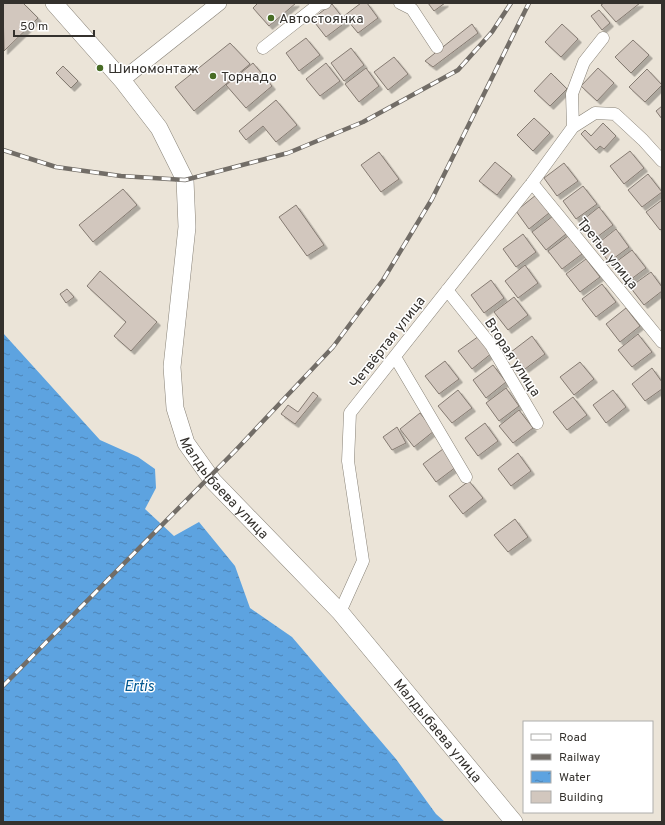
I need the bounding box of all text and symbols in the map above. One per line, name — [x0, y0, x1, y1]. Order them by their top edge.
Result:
place label: Автостоянка — [279, 11, 364, 28]
scale bar — [14, 12, 94, 38]
marker: Автостоянка — [266, 13, 276, 23]
text: 50 m — [20, 19, 48, 35]
place label: Шиномонтаж — [108, 61, 199, 78]
marker: Шиномонтаж — [95, 63, 105, 73]
place label: Торнадо — [221, 69, 277, 86]
marker: Торнадо — [208, 71, 218, 81]
street label: Третья улица — [573, 215, 641, 293]
street label: Четвёртая улица — [347, 293, 429, 392]
street label: Вторая улица — [480, 315, 543, 400]
street label: Малдыбаева улица — [175, 435, 272, 543]
street label: Малдыбаева улица — [389, 676, 485, 787]
water label: Ertis — [124, 678, 154, 697]
legend — [523, 721, 653, 813]
text: Road — [559, 730, 587, 746]
text: Railway — [559, 750, 600, 766]
text: Water — [559, 770, 591, 786]
text: Building — [559, 790, 603, 806]

